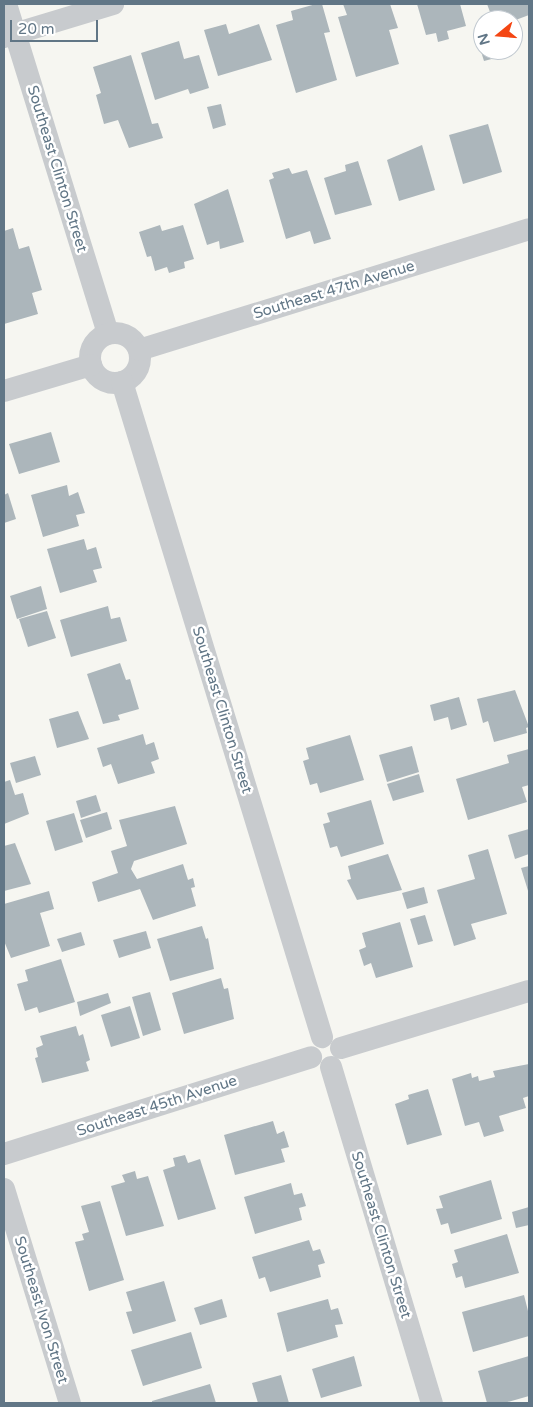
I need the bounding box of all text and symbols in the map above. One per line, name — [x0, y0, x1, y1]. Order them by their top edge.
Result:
scale bar — [12, 10, 100, 42]
north arrow — [473, 10, 523, 60]
text: 20 m — [18, 20, 55, 38]
text: N — [474, 31, 494, 47]
street label: Southeast Clinton Street — [23, 83, 91, 255]
street label: Southeast 47th Avenue — [251, 257, 417, 323]
street label: Southeast Clinton Street — [188, 624, 256, 796]
street label: Southeast 45th Avenue — [75, 1072, 239, 1140]
street label: Southeast Clinton Street — [347, 1149, 415, 1321]
street label: Southeast Ivon Street — [10, 1234, 72, 1386]

